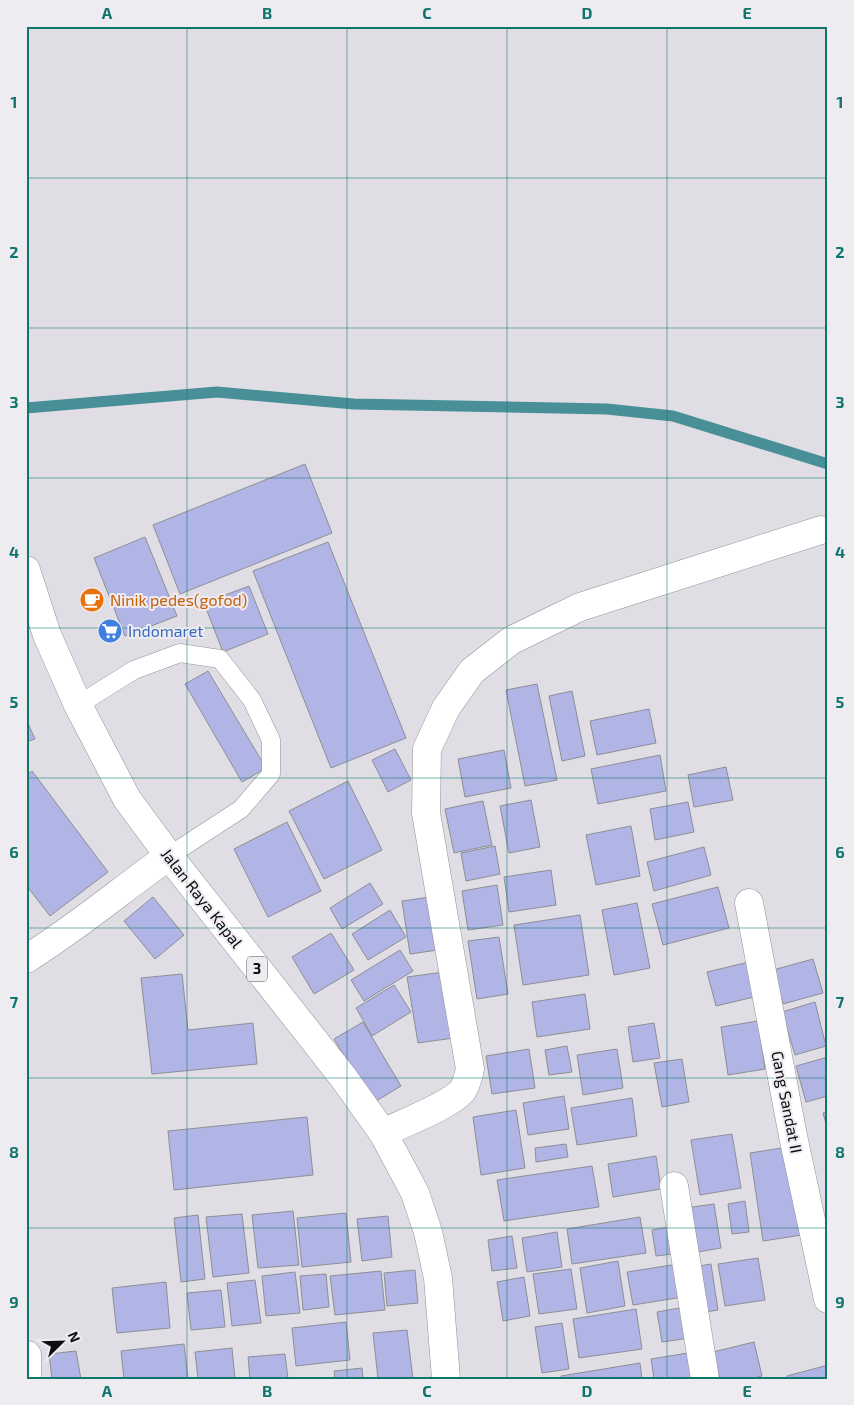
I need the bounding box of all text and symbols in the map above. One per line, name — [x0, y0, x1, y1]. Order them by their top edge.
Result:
text: A — [102, 3, 113, 22]
text: B — [262, 3, 272, 22]
text: C — [422, 3, 432, 22]
text: D — [582, 3, 593, 22]
text: E — [742, 3, 752, 22]
text: 1 — [11, 92, 17, 111]
text: 1 — [837, 92, 843, 111]
text: 2 — [9, 242, 19, 261]
text: 2 — [835, 242, 845, 261]
text: 3 — [9, 392, 19, 411]
text: 3 — [835, 392, 845, 411]
text: 4 — [9, 542, 19, 561]
text: 4 — [835, 542, 845, 561]
cafe icon: Ninik pedes(gofod) — [79, 587, 105, 613]
place label: Ninik pedes(gofod) — [110, 590, 247, 609]
supermarket icon: Indomaret — [97, 618, 123, 644]
place label: Indomaret — [128, 621, 203, 640]
text: 5 — [10, 692, 19, 711]
text: 5 — [836, 692, 845, 711]
text: 6 — [9, 842, 19, 861]
text: 6 — [835, 842, 845, 861]
street label: Jalan Raya Kapal — [158, 844, 247, 951]
road number: 3 — [247, 956, 267, 982]
text: 7 — [10, 992, 19, 1011]
text: 7 — [836, 992, 845, 1011]
street label: Gang Sandat II — [768, 1049, 807, 1155]
text: 8 — [9, 1142, 19, 1161]
text: 8 — [835, 1142, 845, 1161]
text: 9 — [9, 1292, 19, 1311]
text: 9 — [835, 1292, 845, 1311]
north arrow — [38, 1318, 88, 1368]
text: N — [65, 1329, 84, 1345]
text: A — [102, 1381, 113, 1400]
text: B — [262, 1381, 272, 1400]
text: C — [422, 1381, 432, 1400]
text: D — [582, 1381, 593, 1400]
text: E — [742, 1381, 752, 1400]

